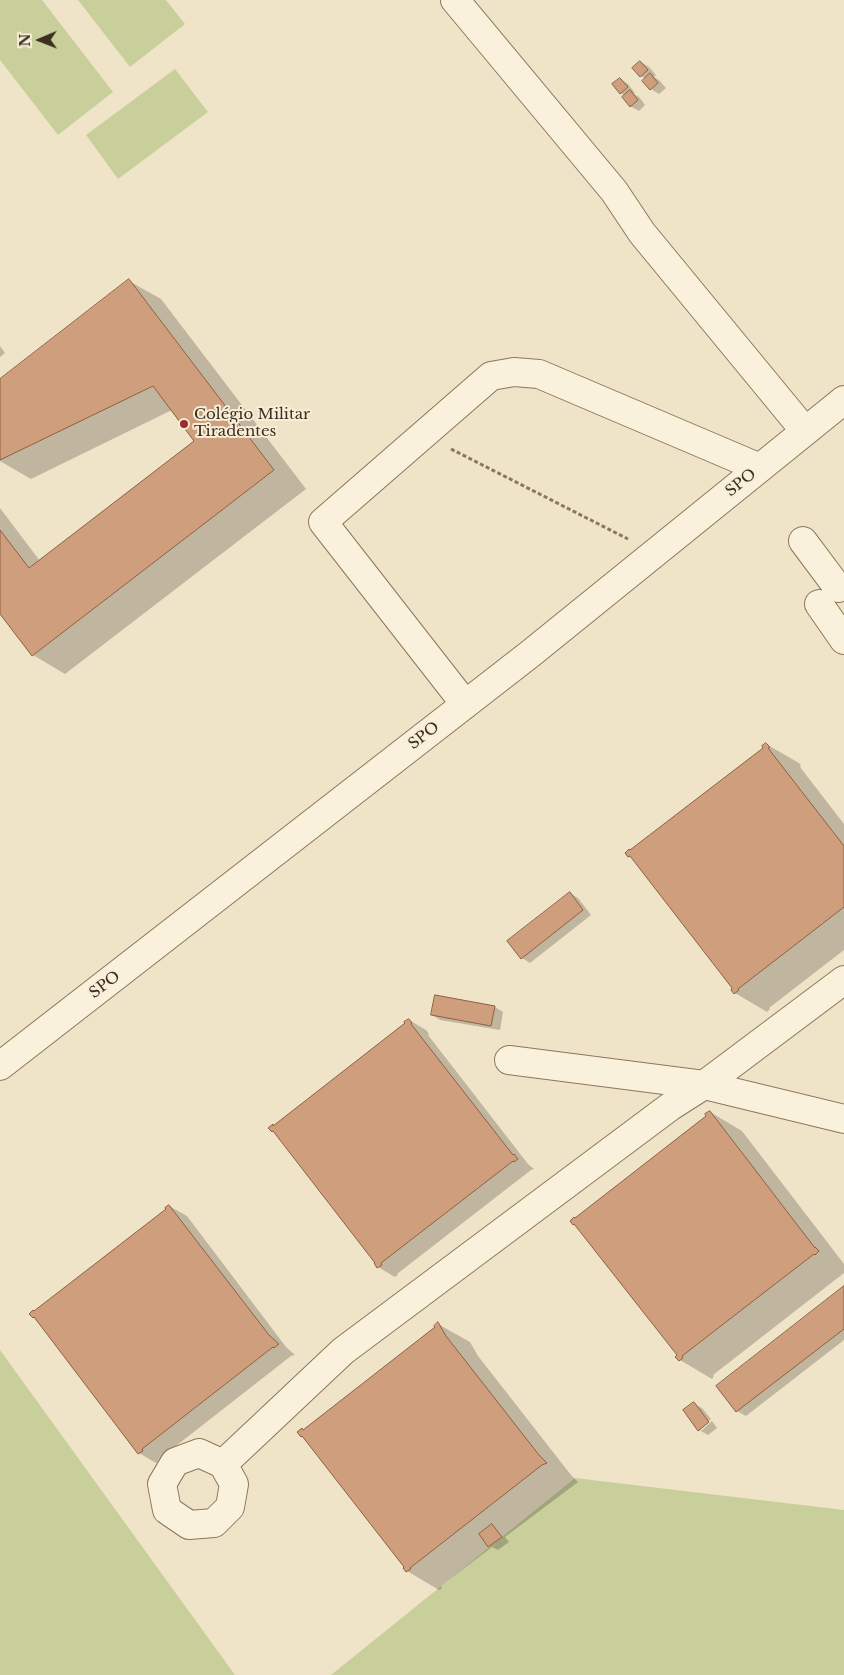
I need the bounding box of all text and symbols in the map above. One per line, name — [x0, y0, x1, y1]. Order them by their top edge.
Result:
north arrow — [15, 15, 65, 65]
text: N — [16, 34, 34, 47]
place label: Colégio Militar Tiradentes — [194, 406, 310, 441]
marker: Colégio Militar Tiradentes — [178, 418, 190, 430]
street label: SPO — [722, 465, 760, 501]
street label: SPO — [405, 718, 443, 754]
street label: SPO — [86, 968, 124, 1002]

